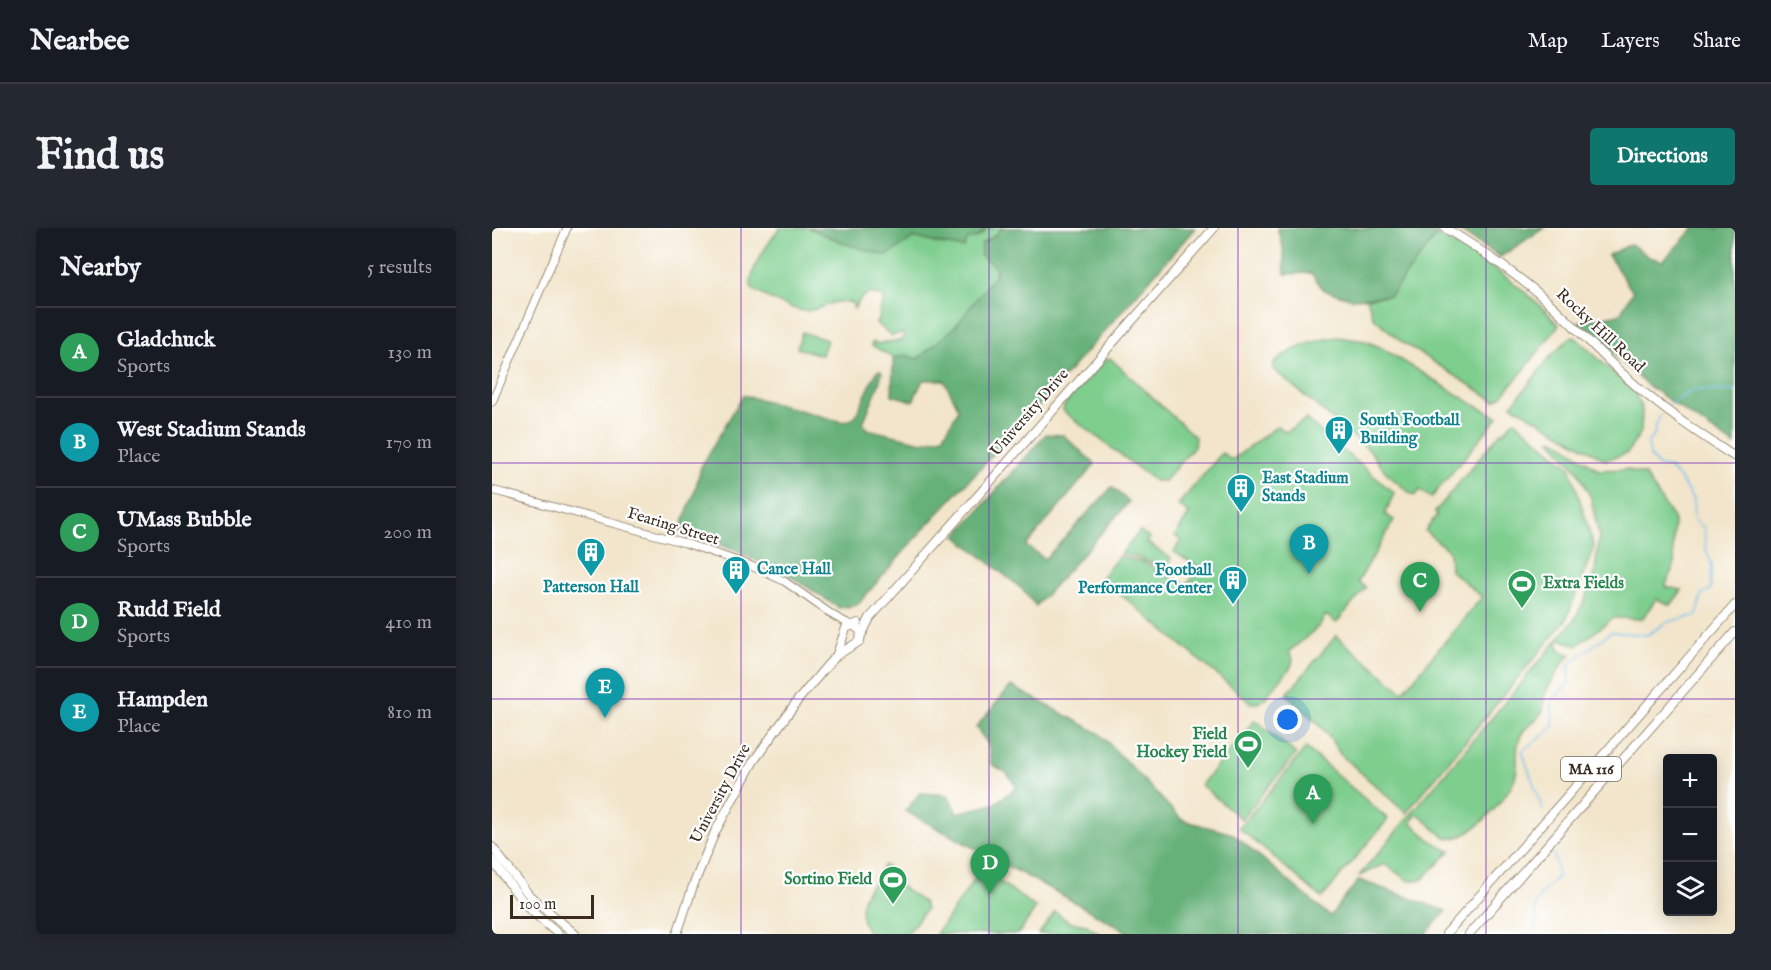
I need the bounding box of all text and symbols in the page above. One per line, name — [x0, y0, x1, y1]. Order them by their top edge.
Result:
text: Nearbee — [30, 24, 129, 59]
text: Map — [1528, 28, 1568, 55]
text: Layers — [1601, 28, 1660, 55]
text: Share — [1693, 28, 1741, 55]
button: Directions — [1590, 128, 1735, 185]
text: Find us — [36, 130, 164, 183]
text: Nearby — [60, 251, 141, 284]
text: 5 results — [367, 255, 432, 280]
street label: Rocky Hill Road — [1552, 285, 1649, 377]
text: Gladchuck — [117, 326, 215, 354]
text: A — [73, 340, 86, 365]
text: 130 m — [387, 340, 432, 365]
text: Sports — [117, 354, 170, 379]
street label: University Drive — [986, 365, 1074, 461]
place label: South Football Building — [1360, 411, 1460, 449]
building icon: South Football Building — [1323, 414, 1355, 456]
text: West Stadium Stands — [117, 416, 306, 444]
text: B — [73, 430, 86, 455]
text: 170 m — [386, 430, 432, 455]
text: Place — [117, 444, 160, 469]
place label: East Stadium Stands — [1262, 469, 1349, 507]
building icon: East Stadium Stands — [1225, 472, 1257, 514]
street label: Fearing Street — [625, 504, 722, 551]
text: UMass Bubble — [117, 506, 252, 534]
text: C — [72, 520, 87, 545]
text: 200 m — [383, 520, 432, 545]
pin: B — [1290, 524, 1328, 574]
text: Sports — [117, 534, 170, 559]
building icon: Patterson Hall — [575, 536, 607, 578]
building icon: Cance Hall — [720, 554, 752, 596]
place label: Cance Hall — [757, 560, 832, 580]
place label: Football Performance Center — [1078, 561, 1213, 599]
pin: C — [1400, 562, 1440, 612]
building icon: Football Performance Center — [1217, 564, 1249, 606]
sports icon: Extra Fields — [1506, 568, 1538, 610]
place label: Extra Fields — [1543, 574, 1624, 594]
place label: Patterson Hall — [543, 578, 640, 598]
text: Rudd Field — [117, 596, 221, 624]
text: D — [71, 610, 88, 635]
text: 410 m — [385, 610, 432, 635]
text: Sports — [117, 624, 170, 649]
pin: E — [586, 668, 624, 718]
text: Hampden — [117, 686, 208, 714]
text: E — [73, 700, 86, 725]
text: 810 m — [387, 700, 432, 725]
your location — [1273, 705, 1302, 734]
text: Place — [117, 714, 160, 739]
place label: Field Hockey Field — [1136, 725, 1227, 763]
sports icon: Field Hockey Field — [1232, 728, 1264, 770]
street label: University Drive — [686, 741, 756, 847]
map controls — [1663, 754, 1717, 916]
button: + — [1663, 754, 1717, 808]
road number: MA 116 — [1561, 757, 1621, 781]
pin: A — [1294, 774, 1332, 824]
button: − — [1663, 808, 1717, 862]
pin: D — [970, 844, 1010, 894]
button: layers — [1663, 862, 1717, 916]
sports icon: Sortino Field — [877, 864, 909, 906]
place label: Sortino Field — [784, 870, 872, 890]
scale bar — [510, 892, 594, 920]
text: 100 m — [519, 895, 556, 915]

